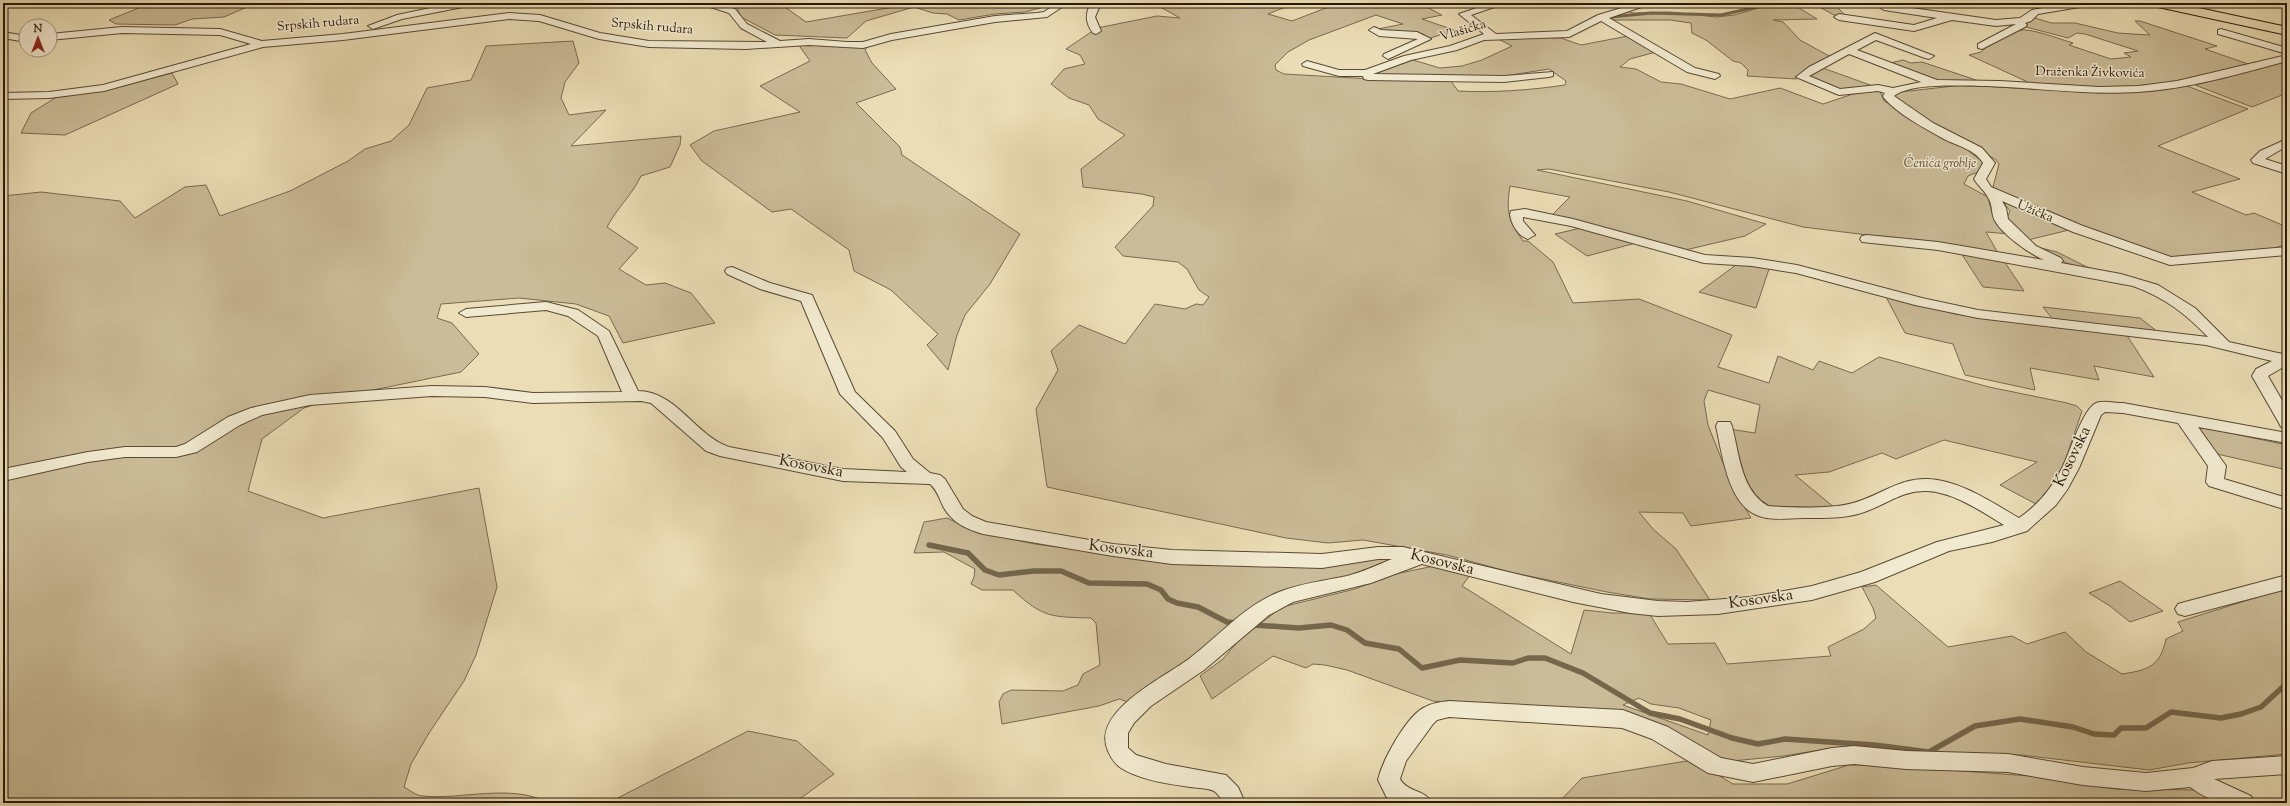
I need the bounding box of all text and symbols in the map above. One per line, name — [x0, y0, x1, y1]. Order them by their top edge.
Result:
street label: Srpskih rudara — [276, 11, 360, 37]
street label: Srpskih rudara — [610, 14, 694, 40]
street label: Vlašićka — [1438, 15, 1488, 47]
north arrow — [18, 18, 58, 58]
text: N — [33, 21, 43, 37]
street label: Draženka Živkovića — [2035, 62, 2145, 83]
park label: Čenića groblje — [1904, 154, 1976, 173]
street label: Užička — [2014, 196, 2056, 228]
street label: Kosovska — [2048, 422, 2098, 491]
street label: Kosovska — [777, 450, 846, 485]
street label: Kosovska — [1087, 535, 1155, 565]
street label: Kosovska — [1408, 544, 1477, 582]
street label: Kosovska — [1727, 584, 1795, 616]

